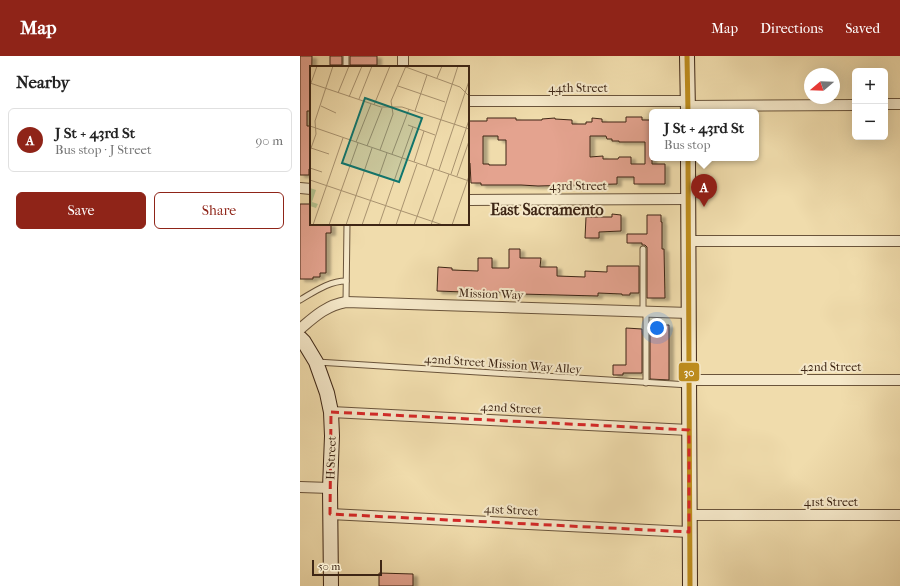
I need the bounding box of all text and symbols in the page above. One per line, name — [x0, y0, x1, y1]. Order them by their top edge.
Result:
text: Map — [20, 17, 56, 39]
text: Map — [711, 20, 738, 37]
text: Directions — [760, 20, 823, 37]
text: Saved — [845, 20, 880, 37]
inset map — [310, 66, 469, 225]
north arrow — [804, 68, 840, 104]
map controls — [852, 68, 888, 140]
button: + — [852, 68, 888, 104]
text: Nearby — [16, 72, 70, 92]
street label: 44th Street — [548, 81, 608, 95]
button: − — [852, 104, 888, 140]
popup — [649, 109, 759, 161]
text: J St + 43rd St — [664, 119, 744, 137]
text: J St + 43rd St — [55, 124, 135, 142]
text: A — [26, 133, 34, 148]
text: 90 m — [255, 133, 283, 148]
text: Bus stop — [664, 137, 710, 152]
text: Bus stop · J Street — [55, 142, 152, 157]
pin: A — [691, 174, 717, 207]
street label: 43rd Street — [549, 179, 608, 193]
button: Save — [16, 192, 146, 229]
button: Share — [154, 192, 284, 229]
district label: East Sacramento — [490, 200, 604, 219]
street label: Mission Way — [458, 286, 524, 302]
your location — [647, 318, 667, 338]
street label: 42nd Street Mission Way Alley — [424, 352, 583, 377]
street label: 42nd Street — [801, 360, 862, 374]
line badge: 30 — [678, 362, 700, 382]
text: 30 — [684, 366, 694, 379]
street label: 42nd Street — [480, 399, 543, 417]
street label: H Street — [323, 435, 339, 480]
street label: 41st Street — [804, 495, 859, 509]
street label: 41st Street — [484, 502, 539, 518]
scale bar — [312, 558, 382, 577]
text: 50 m — [318, 560, 340, 573]

